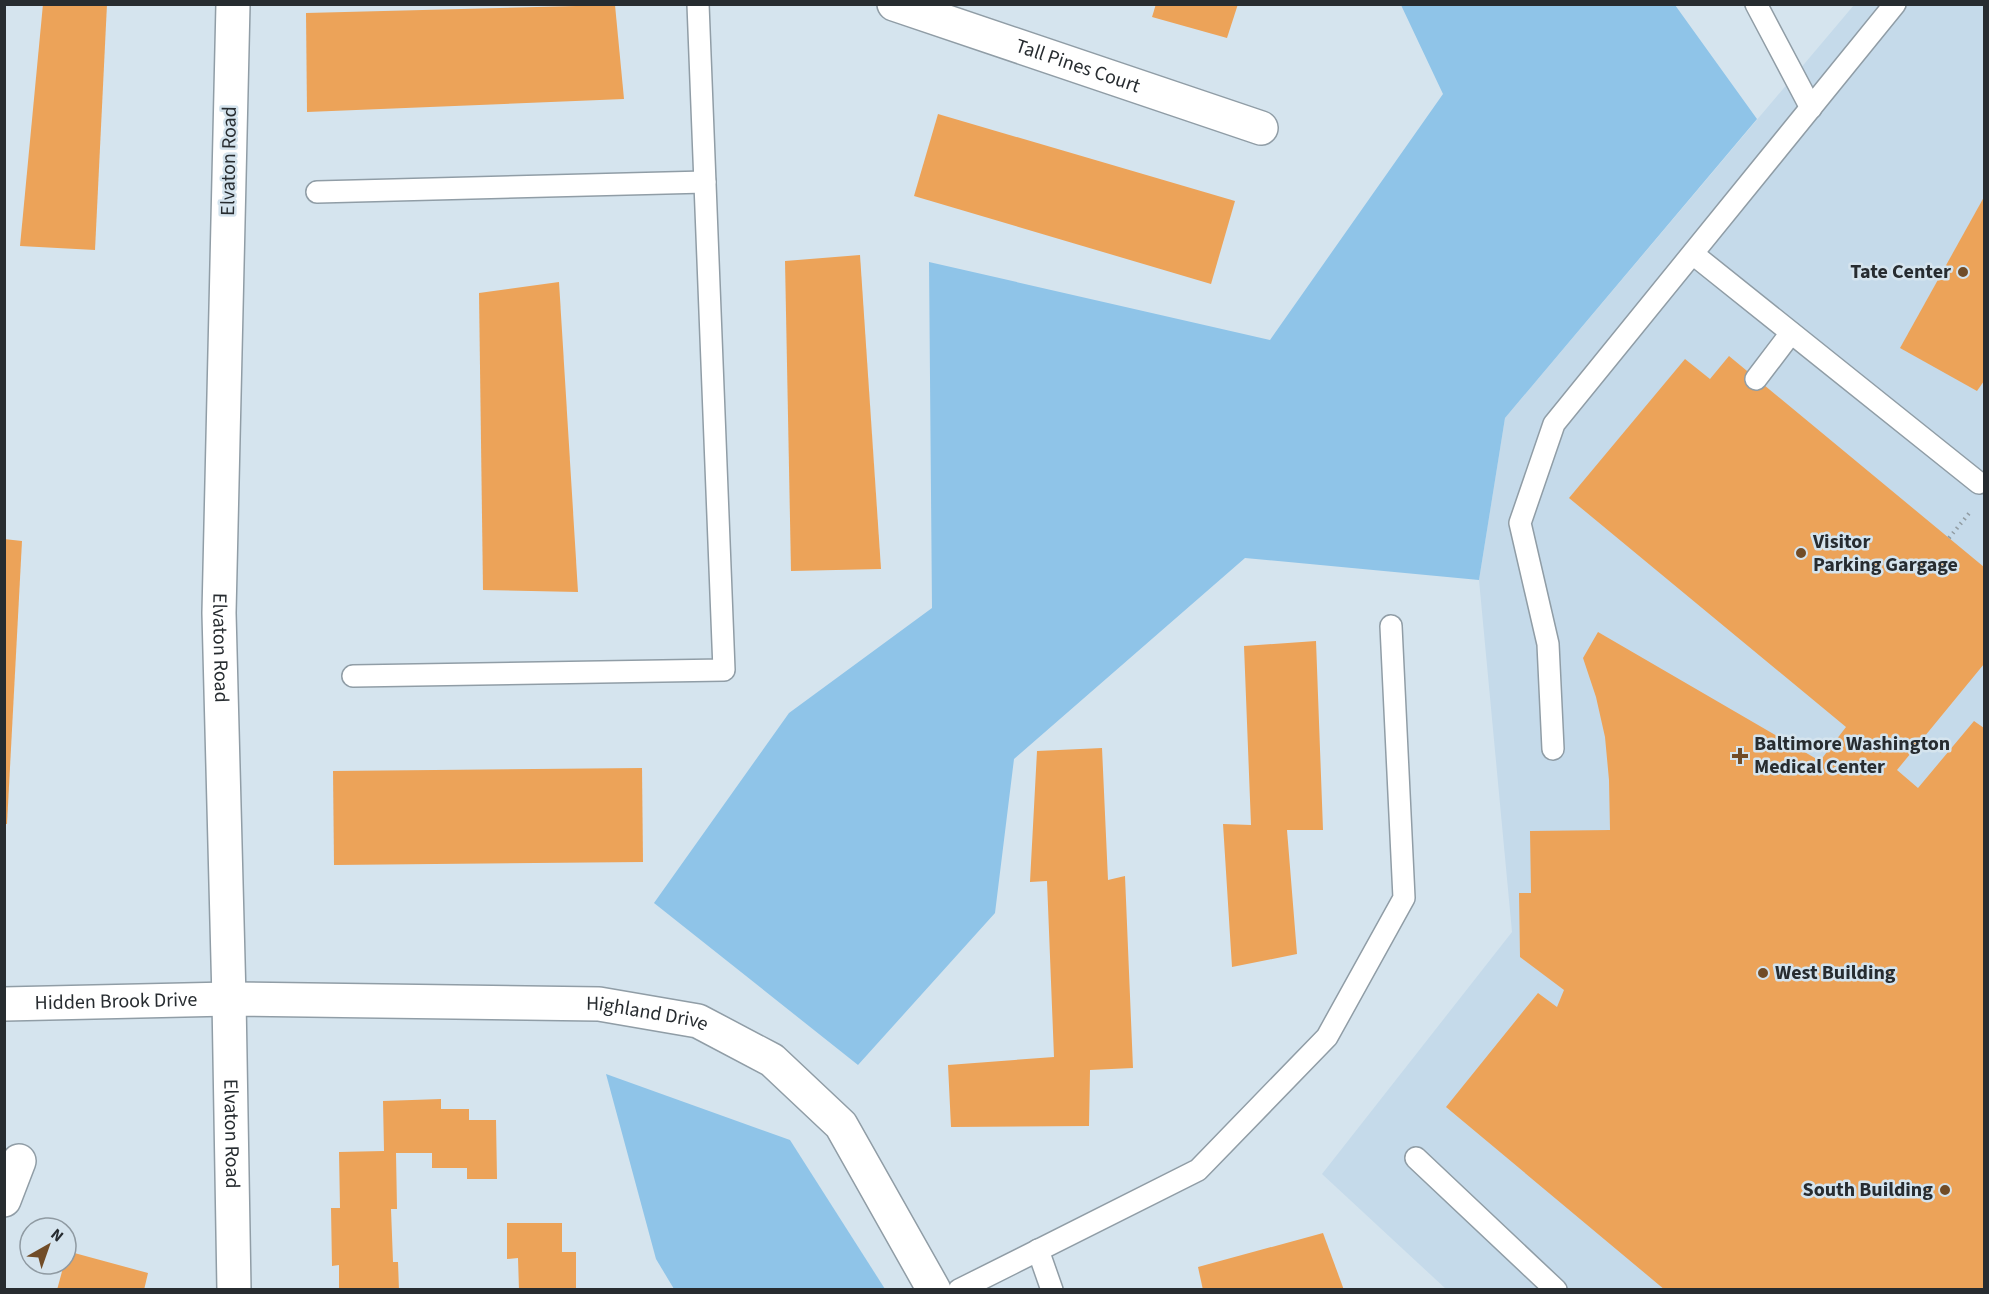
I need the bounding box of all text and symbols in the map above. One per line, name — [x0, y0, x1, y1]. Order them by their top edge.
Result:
street label: Tall Pines Court — [1012, 32, 1144, 100]
street label: Elvaton Road — [214, 106, 244, 216]
place label: Tate Center — [1850, 258, 1951, 286]
marker: Tate Center — [1956, 265, 1970, 279]
place label: Visitor Parking Gargage — [1812, 528, 1958, 579]
marker: Visitor Parking Gargage — [1794, 546, 1808, 560]
street label: Elvaton Road — [205, 593, 235, 703]
place label: Baltimore Washington Medical Center — [1754, 730, 1950, 781]
marker: Baltimore Washington Medical Center — [1731, 747, 1749, 765]
place label: West Building — [1775, 959, 1896, 987]
marker: West Building — [1756, 966, 1770, 980]
street label: Hidden Brook Drive — [34, 986, 198, 1017]
street label: Highland Drive — [586, 990, 714, 1038]
street label: Elvaton Road — [216, 1079, 246, 1189]
place label: South Building — [1803, 1176, 1933, 1204]
marker: South Building — [1938, 1183, 1952, 1197]
north arrow — [18, 1216, 78, 1276]
text: N — [46, 1223, 68, 1247]

